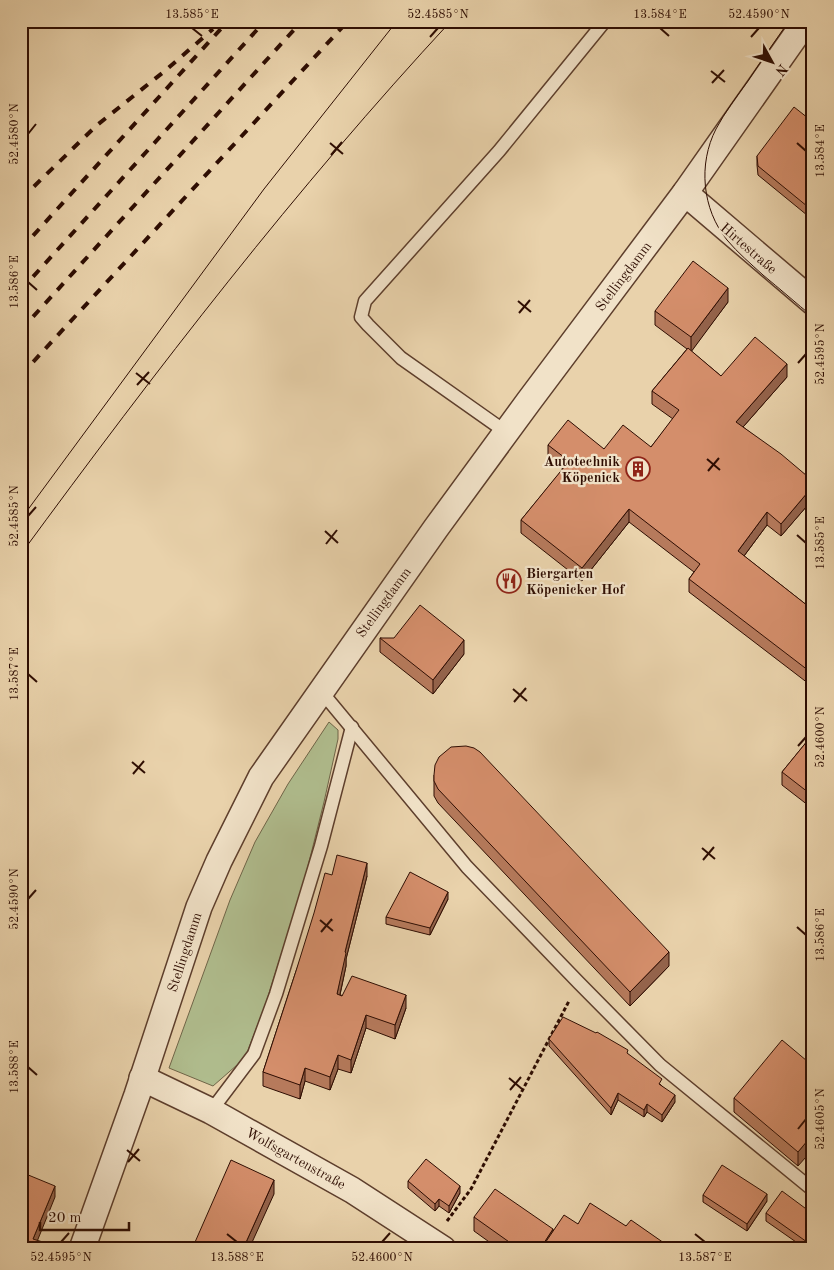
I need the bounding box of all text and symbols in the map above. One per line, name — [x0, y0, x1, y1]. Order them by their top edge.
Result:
text: 13.585°E — [165, 8, 219, 21]
text: 52.4585°N — [407, 8, 469, 21]
text: 13.584°E — [633, 8, 687, 21]
text: 52.4590°N — [728, 8, 790, 21]
north arrow — [746, 38, 796, 88]
text: N — [772, 61, 790, 79]
text: 52.4580°N — [8, 103, 21, 165]
text: 13.584°E — [814, 124, 827, 178]
street label: Hirtestraße — [718, 221, 779, 277]
street label: Stellingdamm — [593, 239, 654, 314]
text: 13.586°E — [8, 255, 21, 309]
text: 52.4595°N — [814, 323, 827, 385]
place label: Autotechnik Köpenick — [544, 455, 620, 485]
building icon: Autotechnik Köpenick — [625, 456, 651, 482]
text: 52.4585°N — [8, 485, 21, 547]
text: 13.585°E — [814, 516, 827, 570]
street label: Stellingdamm — [354, 565, 414, 640]
place label: Biergarten Köpenicker Hof — [526, 567, 626, 597]
restaurant icon: Biergarten Köpenicker Hof — [496, 568, 522, 594]
text: 13.587°E — [8, 647, 21, 701]
text: 52.4600°N — [814, 706, 827, 768]
text: 52.4590°N — [8, 868, 21, 930]
text: 13.586°E — [814, 908, 827, 962]
street label: Stellingdamm — [165, 911, 204, 994]
text: 13.588°E — [8, 1040, 21, 1094]
text: 52.4605°N — [814, 1088, 827, 1150]
street label: Wolfsgartenstraße — [243, 1126, 348, 1192]
scale bar — [40, 1200, 129, 1232]
text: 20 m — [48, 1211, 82, 1226]
text: 52.4595°N — [30, 1251, 92, 1264]
text: 13.588°E — [210, 1251, 264, 1264]
text: 52.4600°N — [351, 1251, 413, 1264]
text: 13.587°E — [678, 1251, 732, 1264]

